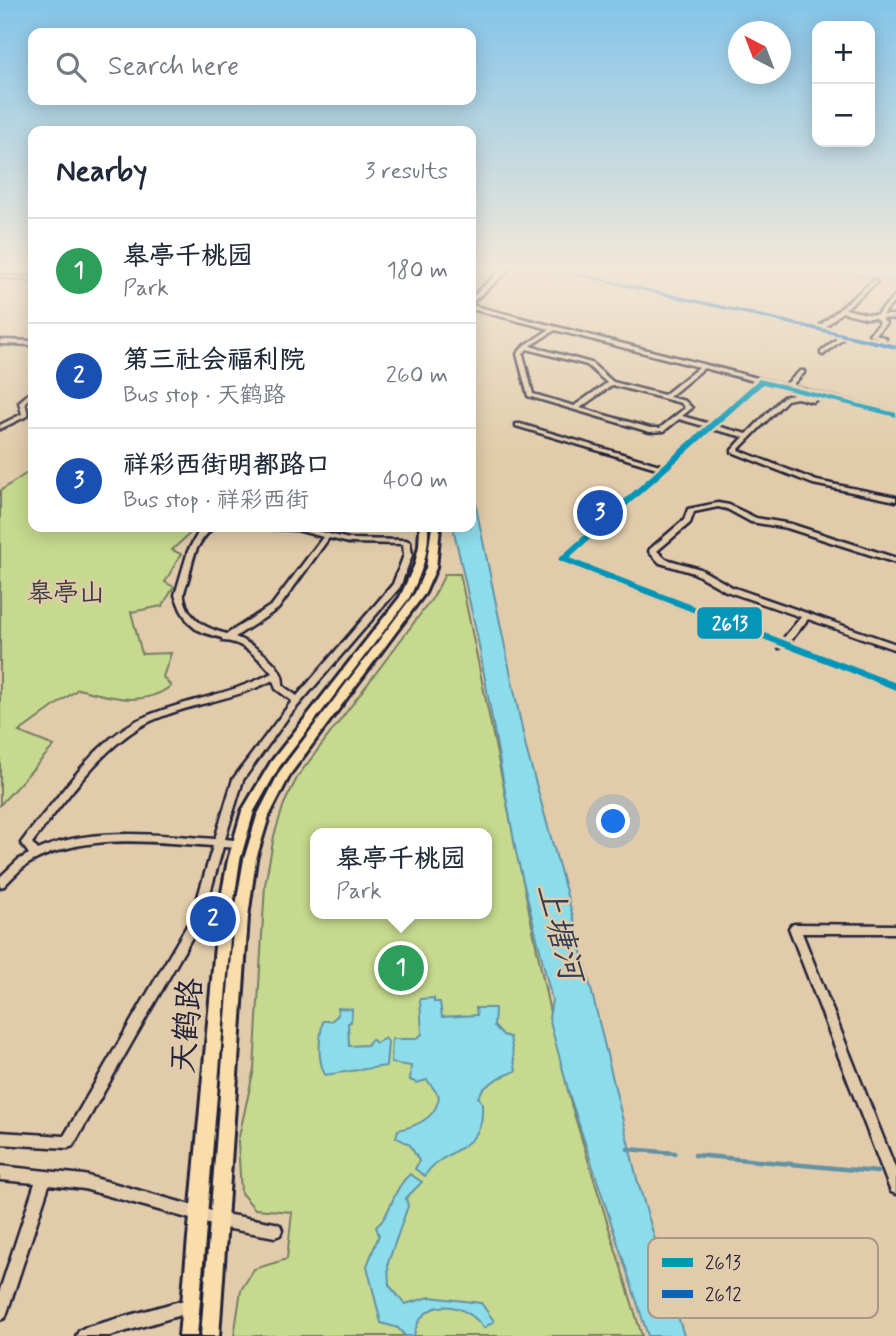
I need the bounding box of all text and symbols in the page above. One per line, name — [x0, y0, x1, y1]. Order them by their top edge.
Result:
north arrow — [728, 21, 791, 84]
map controls — [812, 21, 875, 147]
button: + — [812, 21, 875, 84]
search box — [28, 28, 476, 105]
icon: search — [52, 48, 90, 86]
text: Search here — [108, 50, 239, 84]
button: − — [812, 84, 875, 147]
text: Nearby — [56, 152, 147, 191]
text: 3 results — [365, 157, 448, 187]
text: 皋亭千桃园 — [123, 240, 253, 274]
text: 1 — [74, 256, 84, 286]
text: 180 m — [387, 256, 448, 286]
text: Park — [123, 274, 169, 304]
text: 第三社会福利院 — [123, 344, 305, 378]
text: 2 — [73, 361, 85, 391]
text: 260 m — [386, 361, 448, 391]
text: Bus stop · 天鹤路 — [123, 381, 286, 411]
text: 祥彩西街明都路口 — [123, 449, 331, 483]
text: 3 — [74, 466, 84, 496]
text: 400 m — [383, 466, 448, 496]
text: Bus stop · 祥彩西街 — [123, 486, 309, 516]
pin: 3 — [577, 487, 623, 539]
park label: 皋亭山 — [27, 577, 105, 611]
line badge: 2613 — [696, 606, 763, 640]
text: 2613 — [712, 612, 748, 637]
your location — [596, 804, 630, 838]
popup — [310, 828, 492, 919]
text: 皋亭千桃园 — [336, 843, 466, 877]
text: Park — [336, 877, 382, 907]
water label: 上塘河 — [526, 879, 594, 990]
pin: 2 — [190, 893, 236, 945]
pin: 1 — [378, 942, 424, 994]
street label: 天鹤路 — [163, 976, 213, 1076]
legend — [648, 1238, 878, 1318]
text: 2613 — [705, 1251, 741, 1276]
text: 2612 — [705, 1283, 742, 1308]

